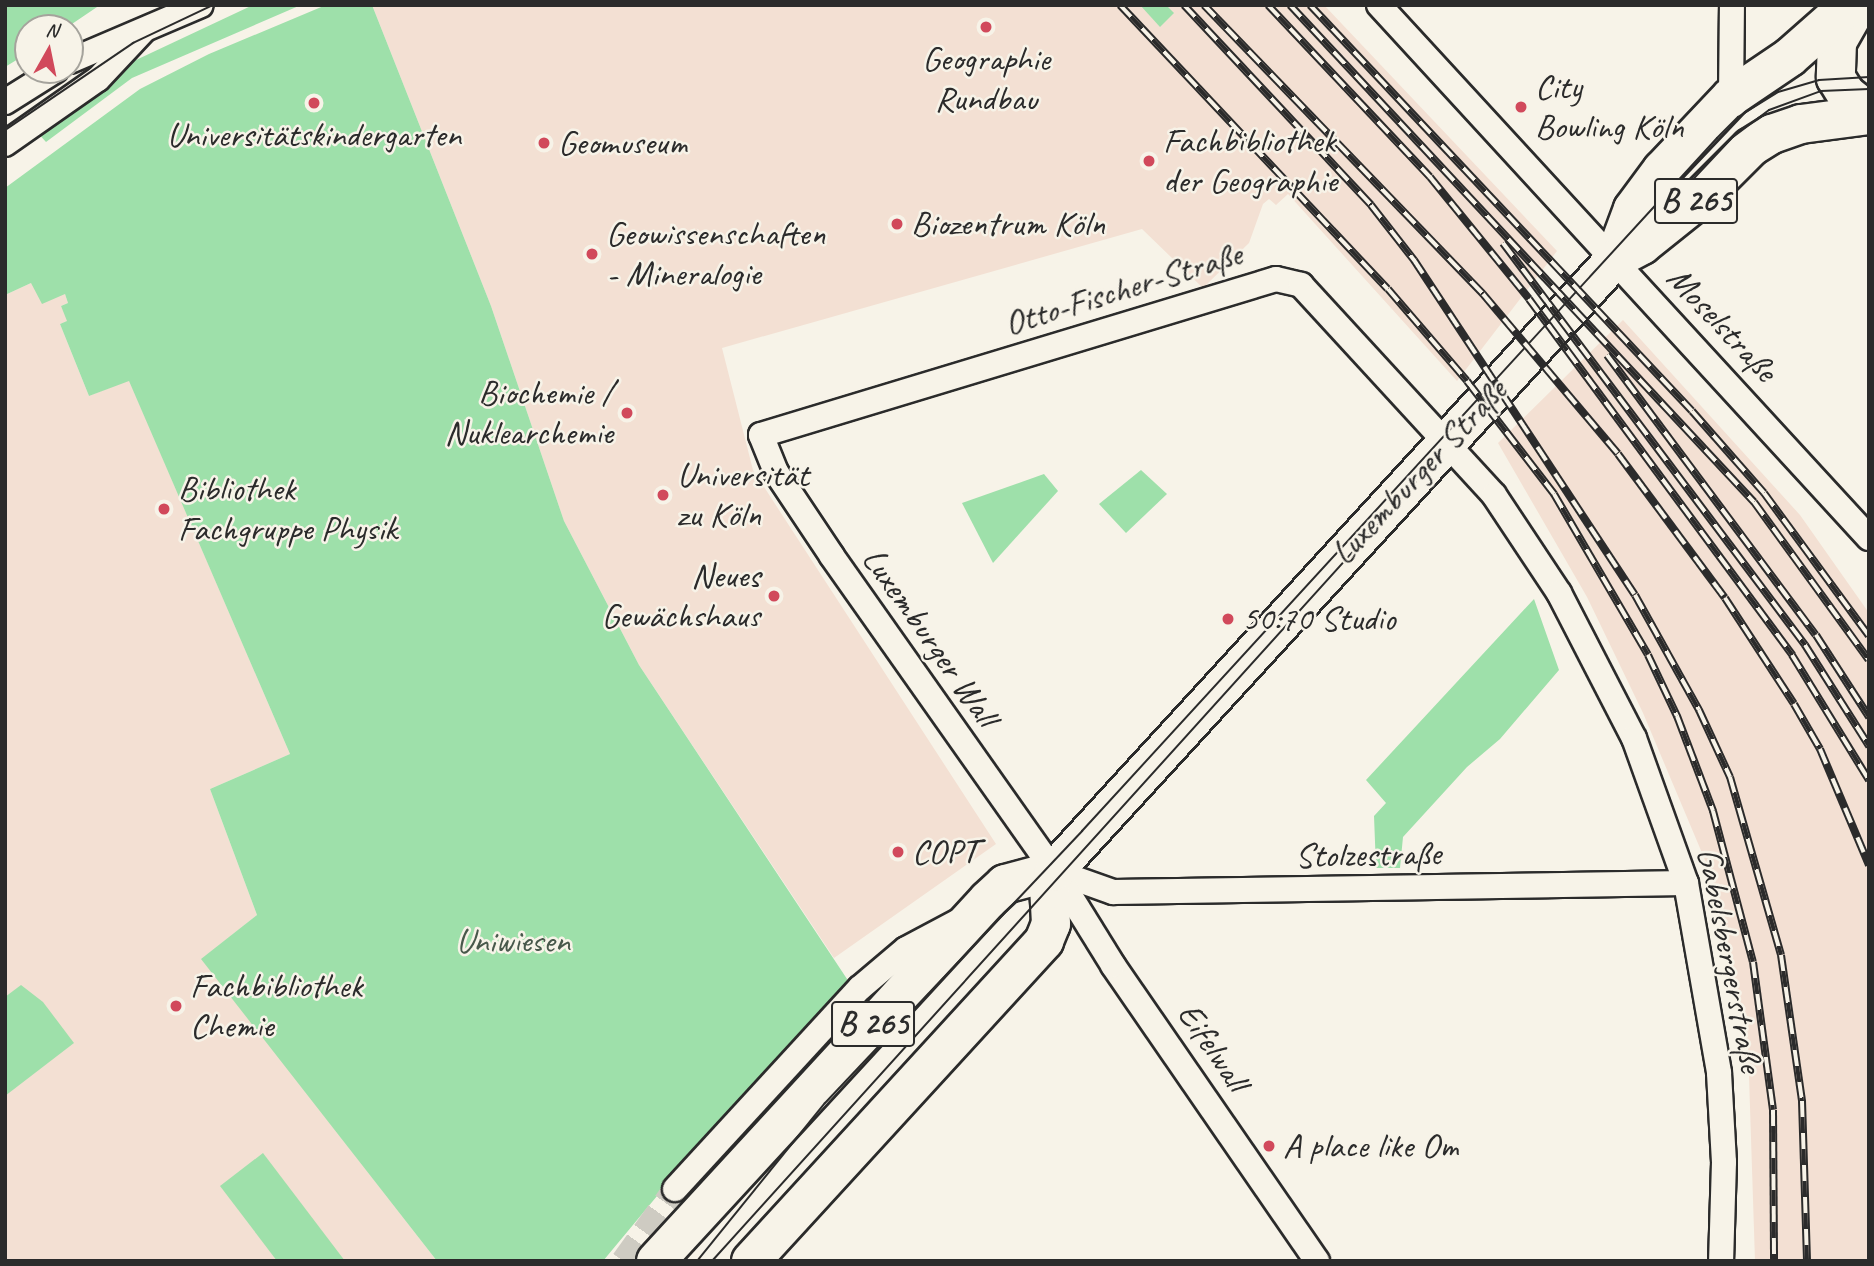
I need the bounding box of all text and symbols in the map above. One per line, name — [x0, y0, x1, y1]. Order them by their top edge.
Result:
north arrow — [14, 14, 84, 84]
text: N — [44, 17, 60, 43]
marker: Geographie Rundbau — [978, 19, 994, 35]
place label: Geographie Rundbau — [922, 38, 1050, 120]
place label: City Bowling Köln — [1535, 66, 1684, 148]
marker: Universitätskindergarten — [306, 95, 322, 111]
marker: City Bowling Köln — [1513, 99, 1529, 115]
place label: Universitätskindergarten — [167, 114, 461, 156]
place label: Fachbibliothek der Geographie — [1163, 120, 1337, 202]
place label: Geomuseum — [558, 122, 687, 164]
marker: Geomuseum — [536, 135, 552, 151]
marker: Fachbibliothek der Geographie — [1141, 153, 1157, 169]
road number: B 265 — [1654, 172, 1738, 230]
place label: Biozentrum Köln — [911, 203, 1105, 245]
place label: Geowissenschaften - Mineralogie — [606, 213, 825, 295]
marker: Biozentrum Köln — [889, 216, 905, 232]
street label: Otto-Fischer-Straße — [999, 233, 1247, 345]
marker: Geowissenschaften - Mineralogie — [584, 246, 600, 262]
street label: Moselstraße — [1658, 258, 1786, 390]
street label: Luxemburger Straße — [1322, 370, 1516, 574]
place label: Biochemie / Nuklearchemie — [445, 372, 613, 454]
marker: Biochemie / Nuklearchemie — [619, 405, 635, 421]
place label: Universität zu Köln — [677, 454, 809, 536]
place label: Bibliothek Fachgruppe Physik — [178, 468, 397, 550]
marker: Universität zu Köln — [655, 487, 671, 503]
marker: Bibliothek Fachgruppe Physik — [156, 501, 172, 517]
street label: Luxemburger Wall — [853, 539, 1007, 735]
place label: Neues Gewächshaus — [602, 555, 760, 637]
marker: Neues Gewächshaus — [766, 588, 782, 604]
place label: 50:70 Studio — [1242, 598, 1395, 640]
marker: 50:70 Studio — [1220, 611, 1236, 627]
place label: COPT — [912, 831, 978, 873]
street label: Stolzestraße — [1295, 833, 1441, 877]
marker: COPT — [890, 844, 906, 860]
street label: Gabelsbergerstraße — [1688, 844, 1772, 1076]
park label: Uniwiesen — [456, 920, 570, 962]
place label: Fachbibliothek Chemie — [190, 965, 362, 1047]
road number: B 265 — [831, 994, 915, 1054]
street label: Eifelwall — [1168, 995, 1258, 1099]
marker: Fachbibliothek Chemie — [168, 998, 184, 1014]
place label: A place like Om — [1283, 1125, 1459, 1167]
marker: A place like Om — [1261, 1138, 1277, 1154]

